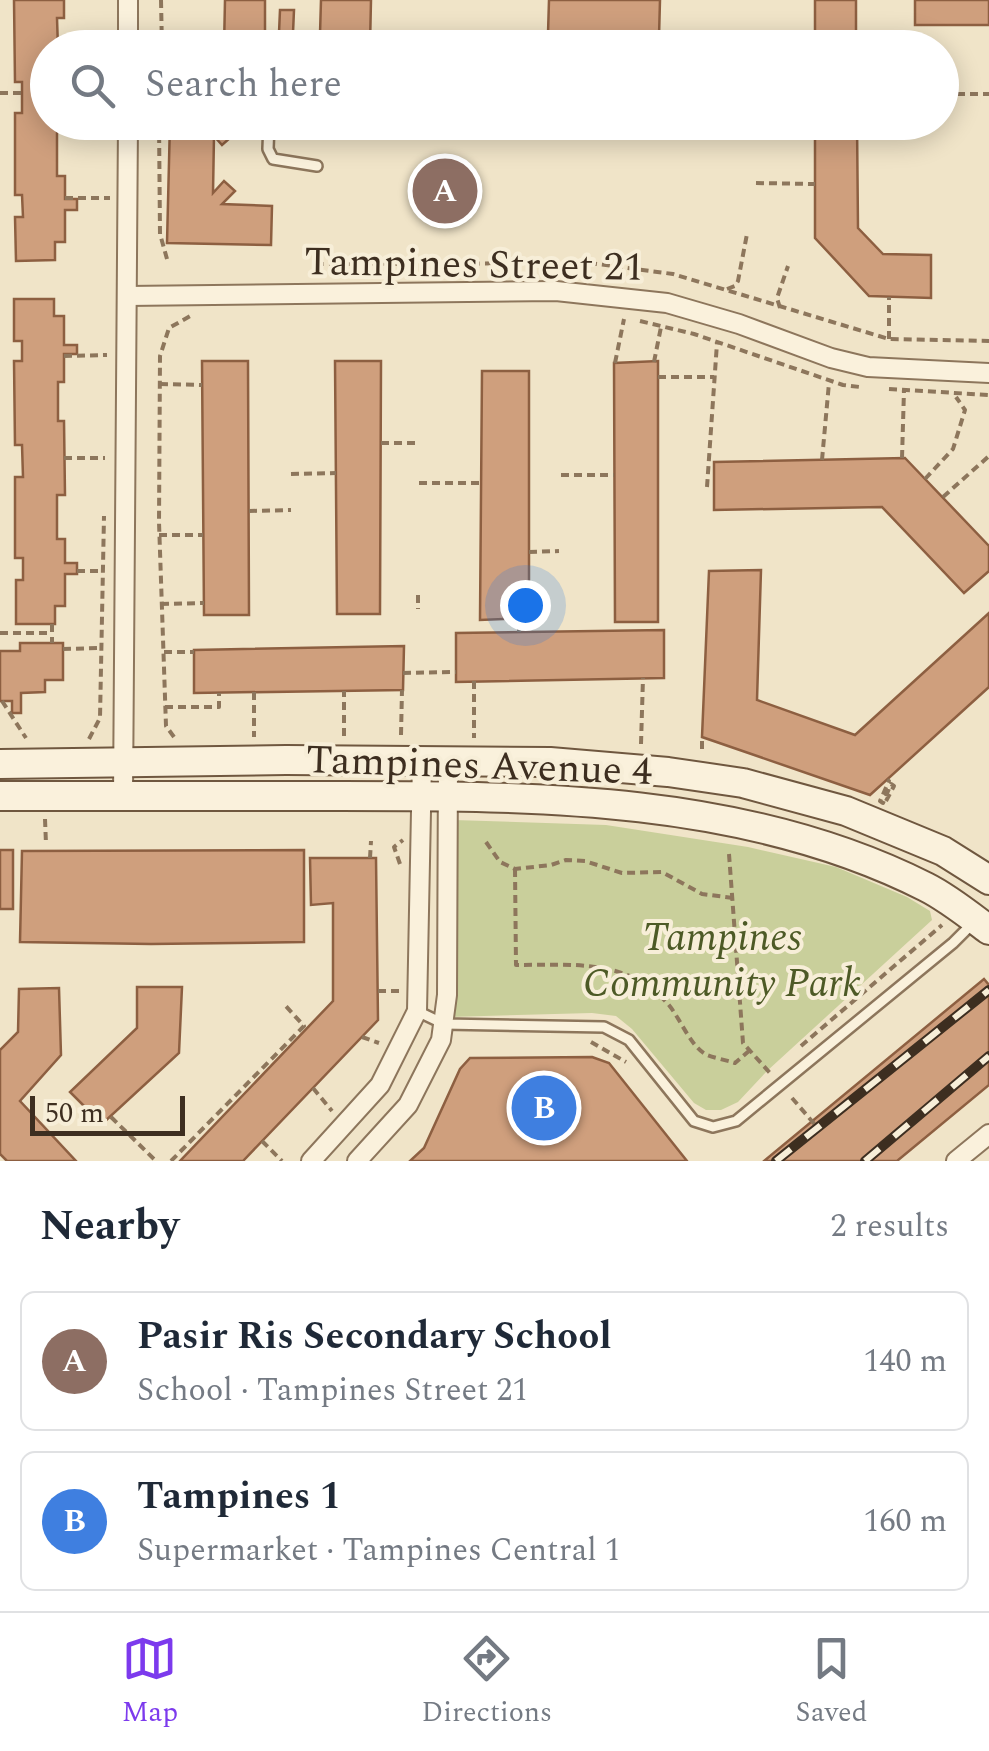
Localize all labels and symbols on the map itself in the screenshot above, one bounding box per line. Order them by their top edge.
pin: A [412,154,478,228]
street label: Tampines Street 21 [304,232,644,299]
your location [500,580,551,631]
street label: Tampines Avenue 4 [305,730,653,803]
park label: Tampines Community Park [583,908,861,1015]
pin: B [512,1070,576,1146]
scale bar [30,1091,185,1136]

